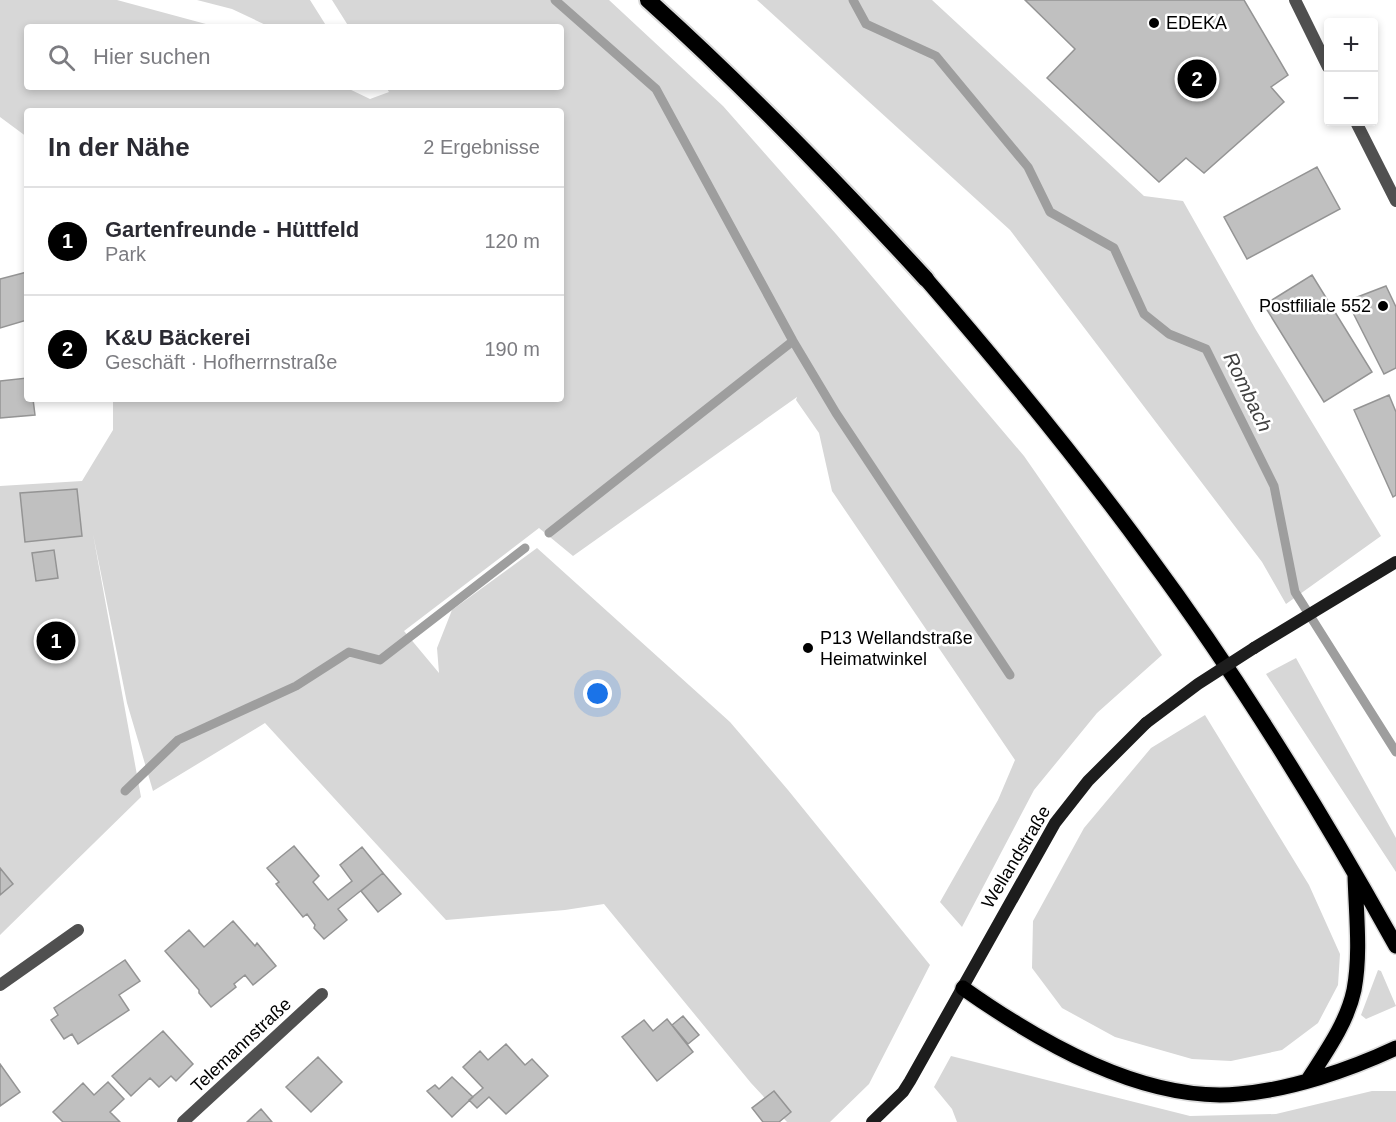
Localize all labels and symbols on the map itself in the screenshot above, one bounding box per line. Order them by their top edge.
place label: EDEKA [1166,13,1227,33]
marker: EDEKA [1147,16,1161,30]
pin: 2 [1178,56,1216,101]
place label: Postfiliale 552 [1259,296,1371,316]
marker: Postfiliale 552 [1376,299,1390,313]
water label: Rombach [1219,349,1277,435]
pin: 1 [36,618,76,664]
place label: P13 Wellandstraße Heimatwinkel [820,628,973,669]
marker: P13 Wellandstraße Heimatwinkel [801,641,815,655]
your location [583,679,612,708]
street label: Wellandstraße [978,802,1054,912]
street label: Telemannstraße [187,994,295,1096]

